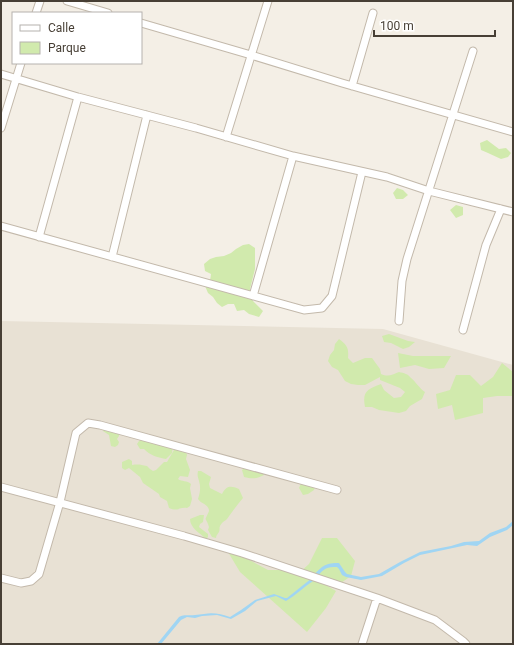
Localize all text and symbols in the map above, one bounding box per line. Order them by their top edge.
legend [12,12,142,64]
scale bar [374,12,495,38]
text: 100 m [380,19,414,33]
text: Calle [48,21,75,35]
text: Parque [48,41,86,55]

